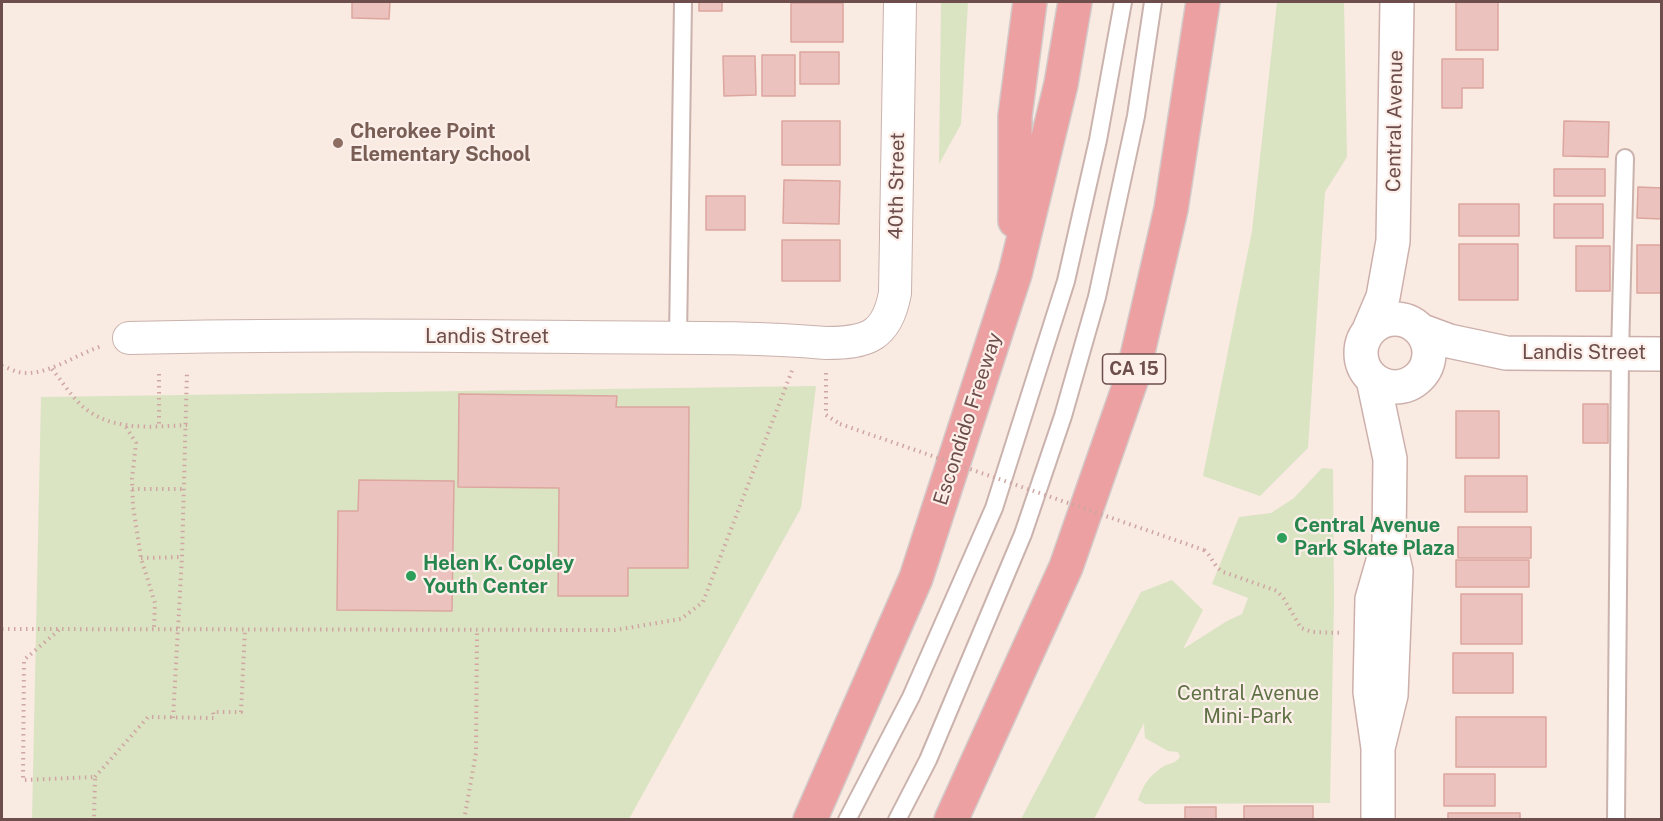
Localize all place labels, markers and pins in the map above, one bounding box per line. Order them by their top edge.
place label: Cherokee Point Elementary School [350,120,531,167]
marker: Cherokee Point Elementary School [331,136,345,150]
place label: Central Avenue Park Skate Plaza [1294,514,1455,561]
marker: Central Avenue Park Skate Plaza [1275,531,1289,545]
place label: Helen K. Copley Youth Center [423,552,574,599]
marker: Helen K. Copley Youth Center [404,569,418,583]

